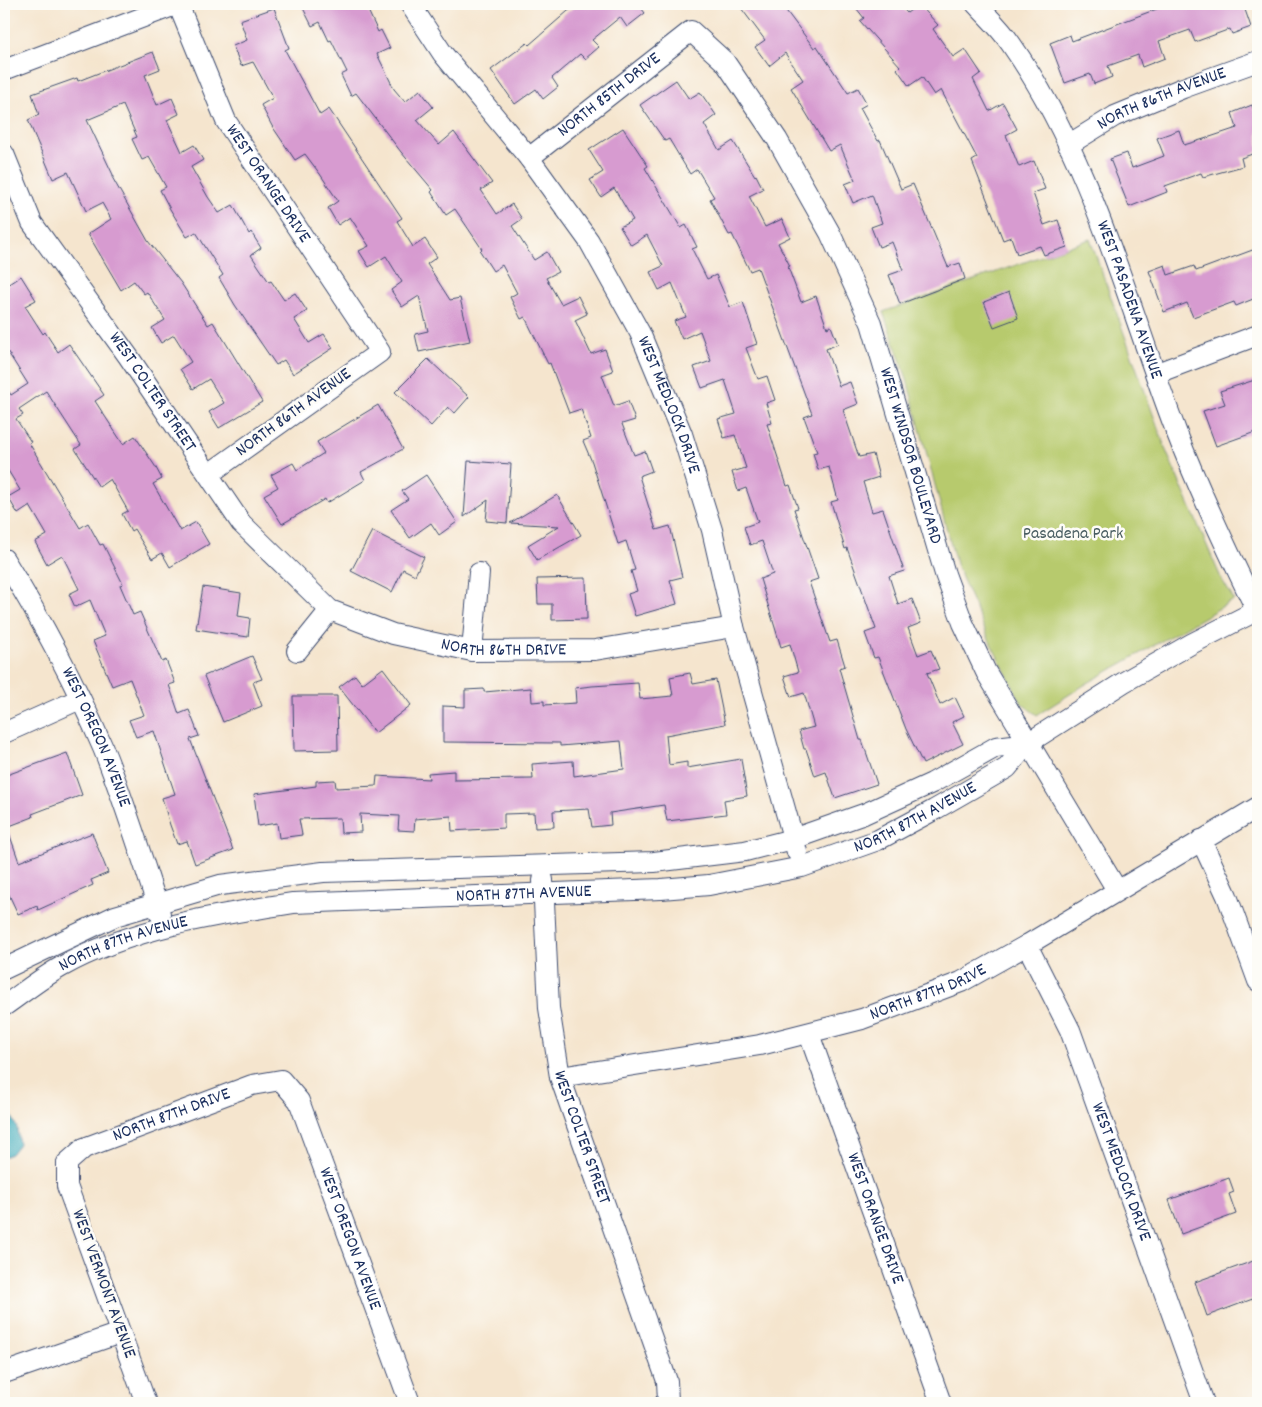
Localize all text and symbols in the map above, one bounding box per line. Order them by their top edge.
street label: NORTH 85TH DRIVE [552,47,666,144]
street label: NORTH 86TH AVENUE [1092,61,1230,137]
street label: WEST ORANGE DRIVE [219,120,316,248]
street label: WEST PASADENA AVENUE [1089,217,1169,383]
street label: WEST COLTER STREET [102,327,202,457]
street label: WEST MEDLOCK DRIVE [630,333,706,477]
street label: NORTH 86TH AVENUE [231,362,357,464]
street label: WEST WINDSOR BOULEVARD [872,365,948,547]
park label: Pasadena Park [1023,522,1123,547]
street label: NORTH 86TH DRIVE [438,632,566,664]
street label: WEST OREGON AVENUE [55,663,137,811]
street label: NORTH 87TH AVENUE [850,776,981,860]
street label: NORTH 87TH AVENUE [455,879,592,909]
street label: NORTH 87TH AVENUE [54,909,190,978]
street label: NORTH 87TH DRIVE [866,958,991,1027]
street label: WEST COLTER STREET [547,1069,616,1208]
street label: NORTH 87TH DRIVE [109,1082,234,1149]
street label: WEST MEDLOCK DRIVE [1085,1099,1157,1245]
street label: WEST ORANGE DRIVE [840,1150,910,1288]
street label: WEST OREGON AVENUE [312,1164,387,1314]
street label: WEST VERMONT AVENUE [64,1206,142,1362]

